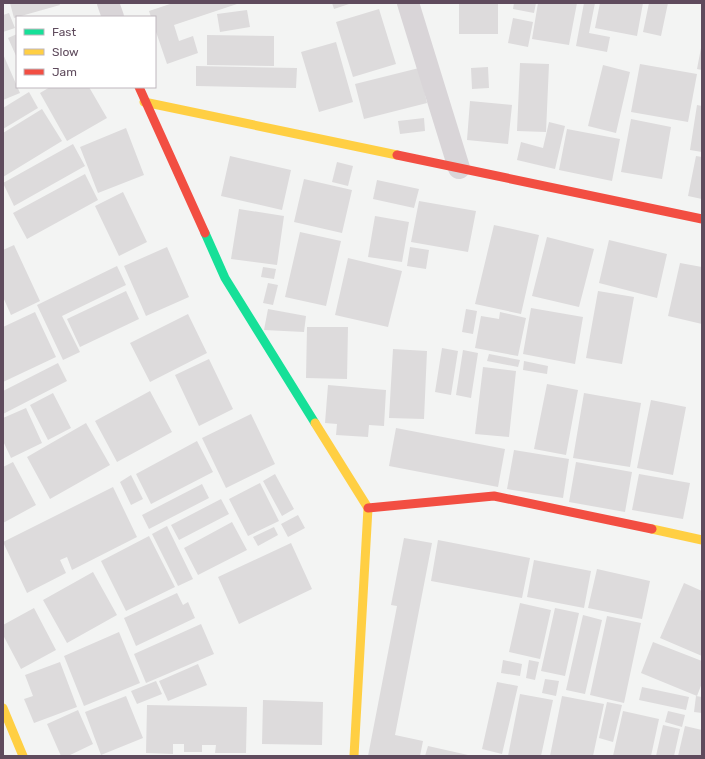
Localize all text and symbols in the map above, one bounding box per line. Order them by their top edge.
legend [16,16,156,88]
text: Fast [52,25,76,39]
text: Slow [52,45,79,59]
text: Jam [52,65,77,79]

